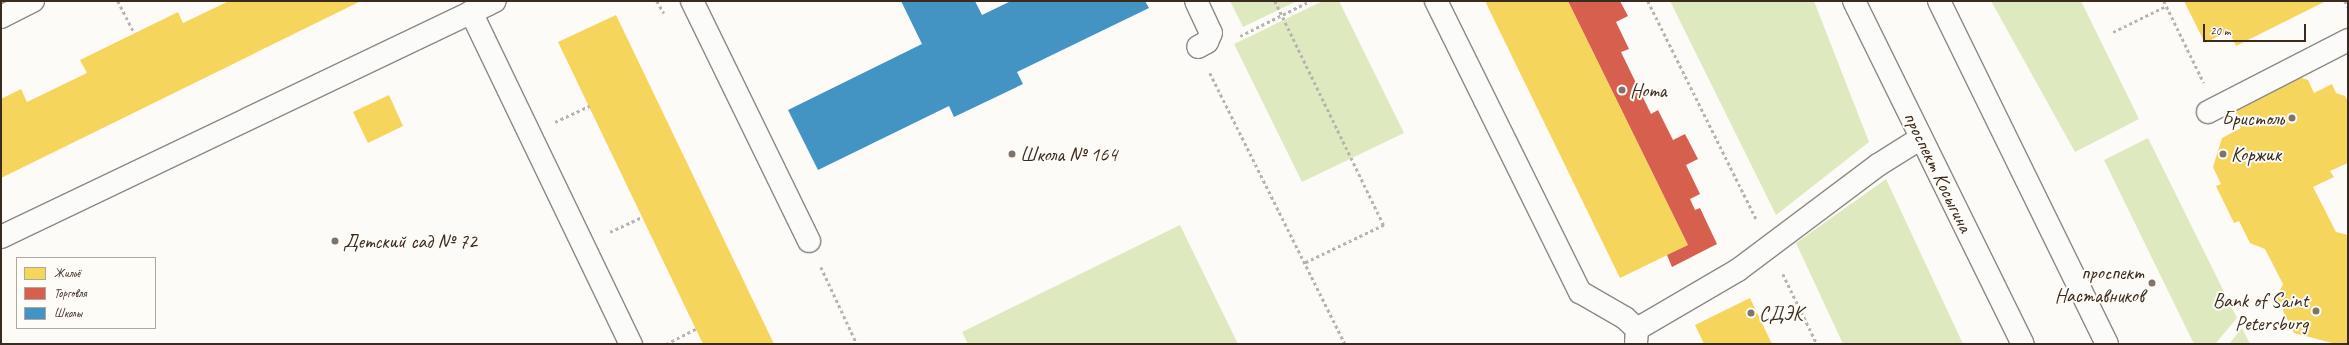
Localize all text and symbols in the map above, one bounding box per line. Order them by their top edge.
scale bar [2205,16,2308,42]
text: 20 m [2210,23,2230,39]
place label: Нота [1630,78,1667,102]
marker: Нота [1617,85,1627,95]
place label: Бристоль [2222,106,2284,130]
street label: проспект Косыгина [1899,108,1977,236]
marker: Бристоль [2287,113,2297,123]
place label: Школа № 164 [1020,142,1117,166]
place label: Коржик [2231,142,2281,166]
marker: Школа № 164 [1007,149,1017,159]
marker: Коржик [2218,149,2228,159]
place label: Детский сад № 72 [343,229,477,253]
marker: Детский сад № 72 [330,236,340,246]
legend [16,257,156,329]
place label: проспект Наставников [2055,260,2144,307]
text: Жильё [54,265,80,281]
marker: проспект Наставников [2147,278,2157,288]
text: Торговля [54,285,87,301]
place label: Bank of Saint Petersburg [2212,288,2308,335]
place label: СДЭК [1759,301,1803,325]
text: Школы [54,305,82,321]
marker: Bank of Saint Petersburg [2311,306,2321,316]
marker: СДЭК [1746,308,1756,318]

